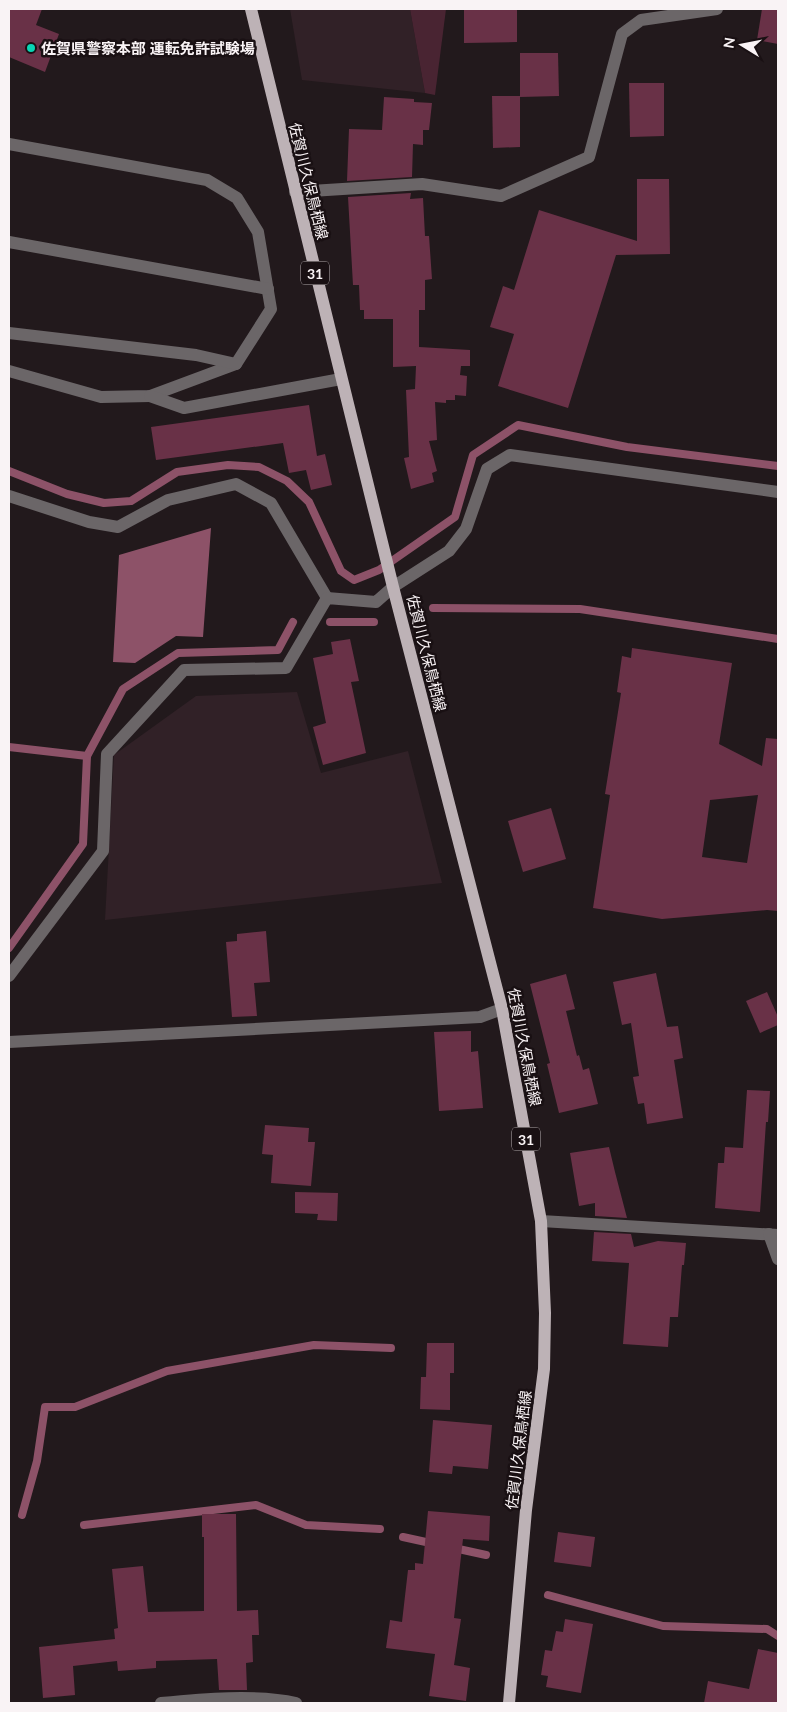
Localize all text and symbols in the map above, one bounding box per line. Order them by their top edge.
north arrow [717,20,767,70]
text: N [719,36,738,49]
place label: 佐賀県警察本部 運転免許試験場 [41,39,255,57]
marker: 佐賀県警察本部 運転免許試験場 [25,42,37,54]
street label: 佐賀川久保鳥栖線 [286,121,332,241]
road number: 31 [301,262,329,284]
street label: 佐賀川久保鳥栖線 [404,593,450,713]
street label: 佐賀川久保鳥栖線 [505,986,545,1108]
road number: 31 [512,1128,540,1150]
street label: 佐賀川久保鳥栖線 [502,1389,534,1511]

